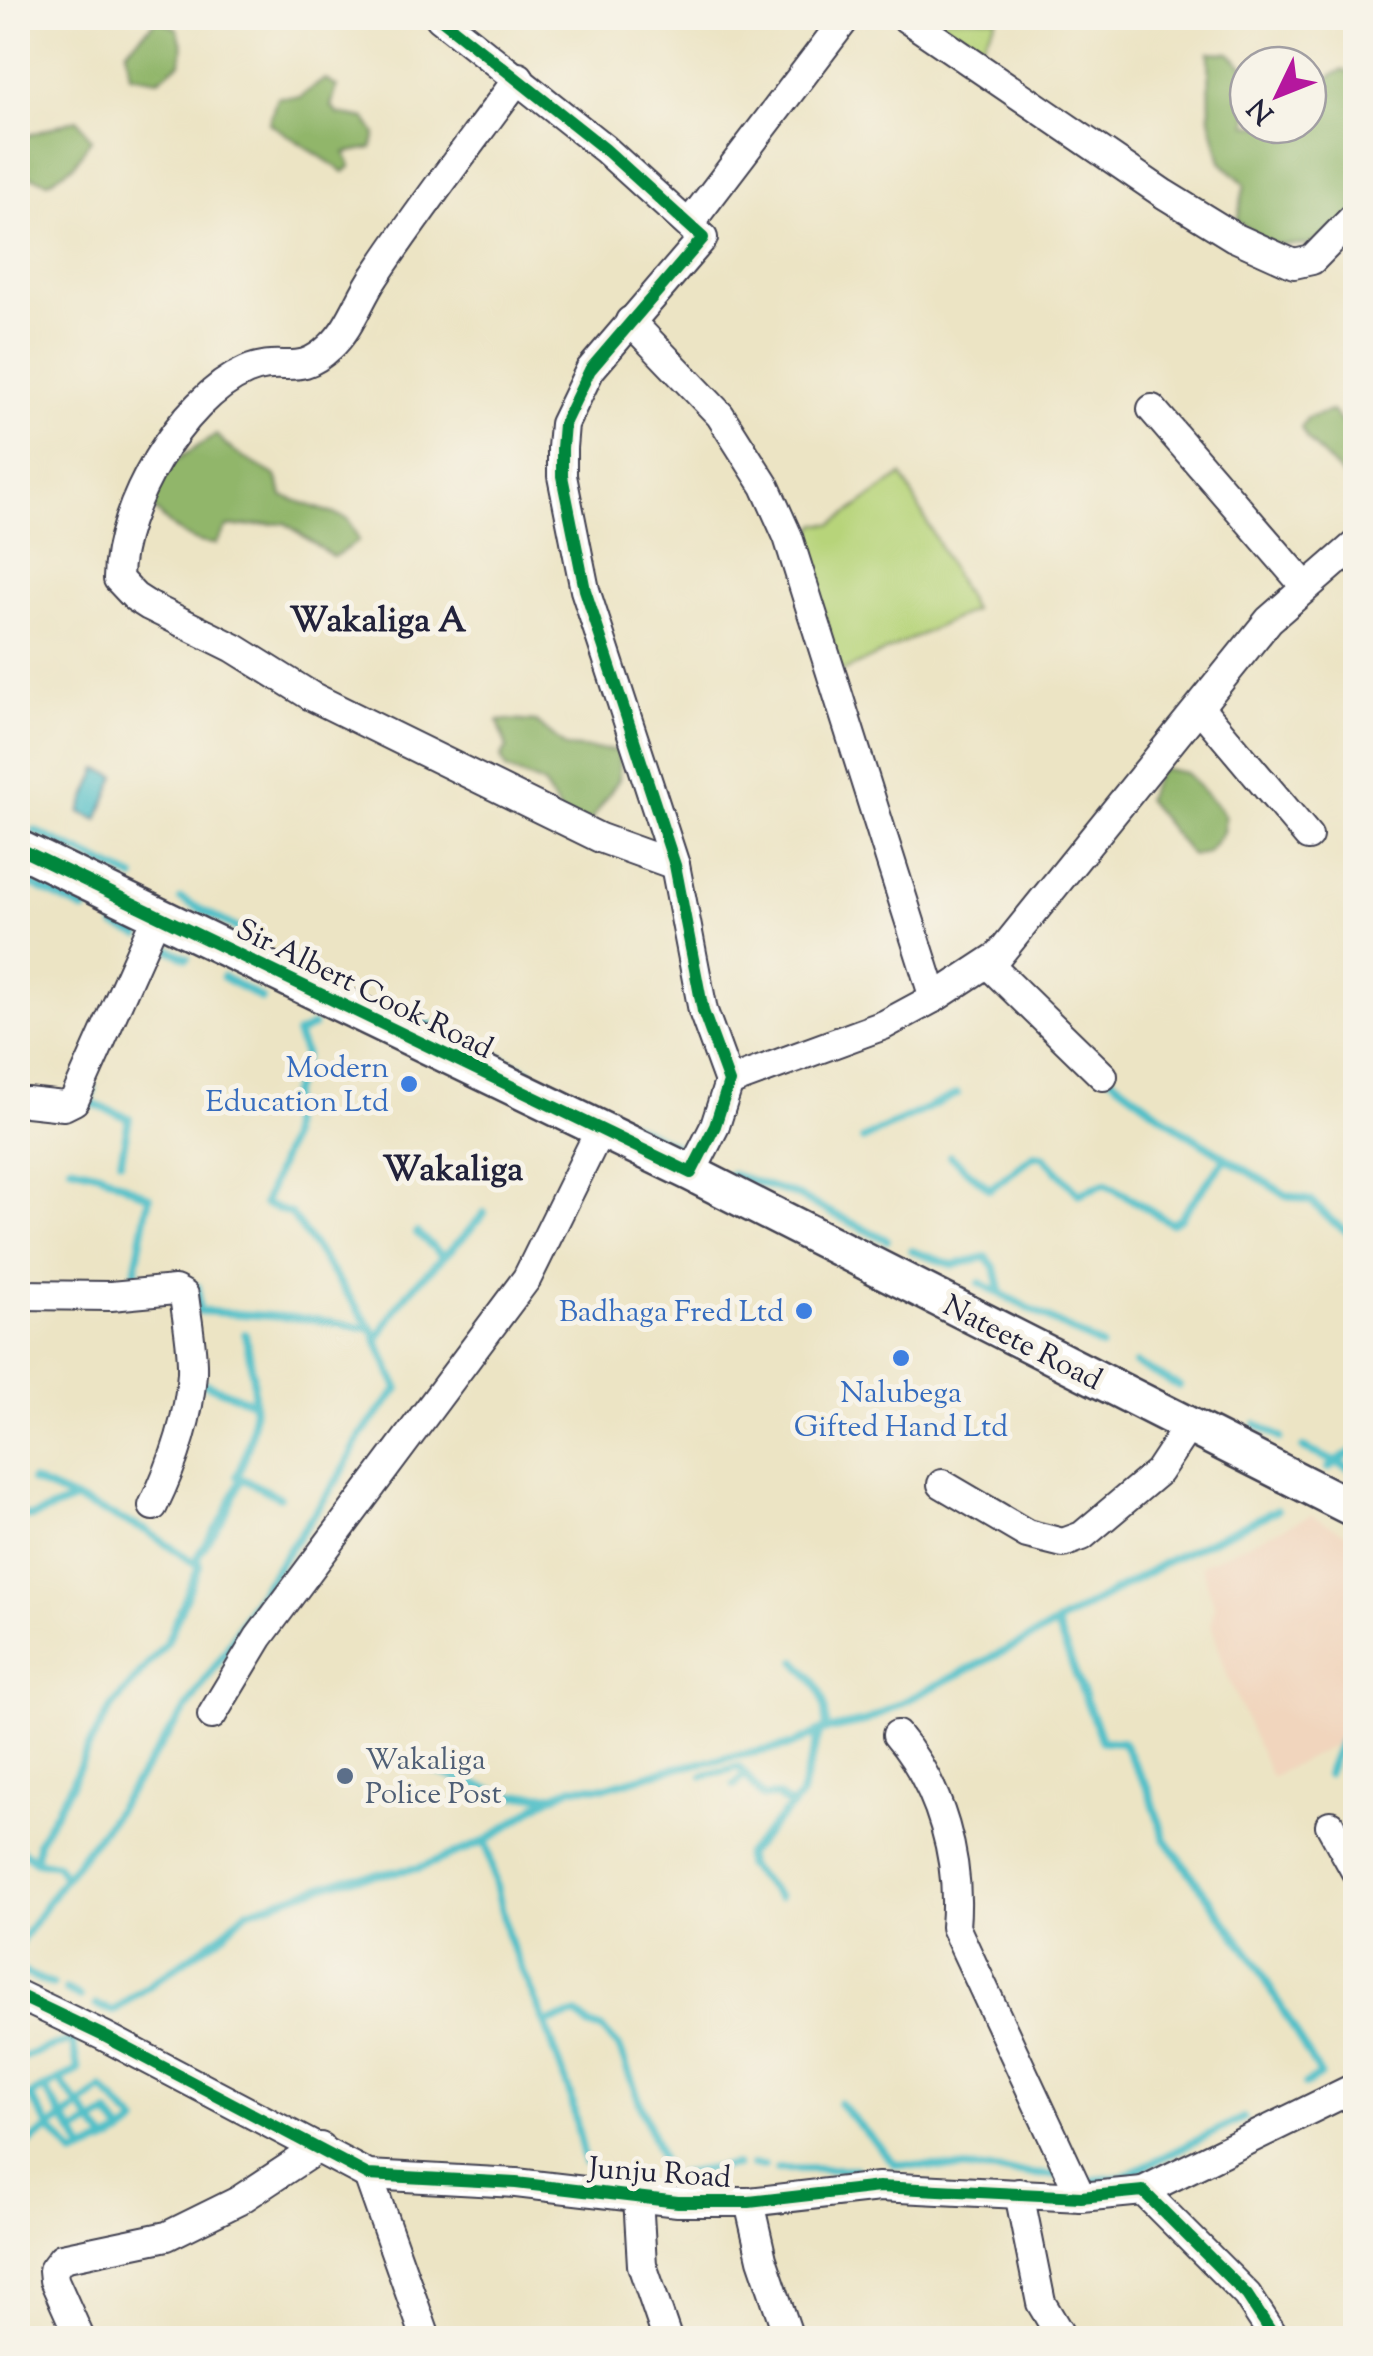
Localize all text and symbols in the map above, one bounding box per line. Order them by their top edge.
north arrow [1228,45,1328,145]
text: N [1240,88,1284,132]
district label: Wakaliga A [290,597,467,648]
street label: Sir Albert Cook Road [228,909,500,1071]
place label: Modern Education Ltd [206,1048,389,1125]
marker: Modern Education Ltd [398,1073,420,1095]
district label: Wakaliga [383,1146,523,1197]
street label: Nateete Road [935,1286,1109,1403]
place label: Badhaga Fred Ltd [559,1292,784,1335]
marker: Badhaga Fred Ltd [793,1300,815,1322]
marker: Nalubega Gifted Hand Ltd [890,1347,912,1369]
place label: Nalubega Gifted Hand Ltd [794,1373,1008,1450]
place label: Wakaliga Police Post [365,1740,502,1817]
marker: Wakaliga Police Post [334,1765,356,1787]
street label: Junju Road [585,2148,733,2201]

